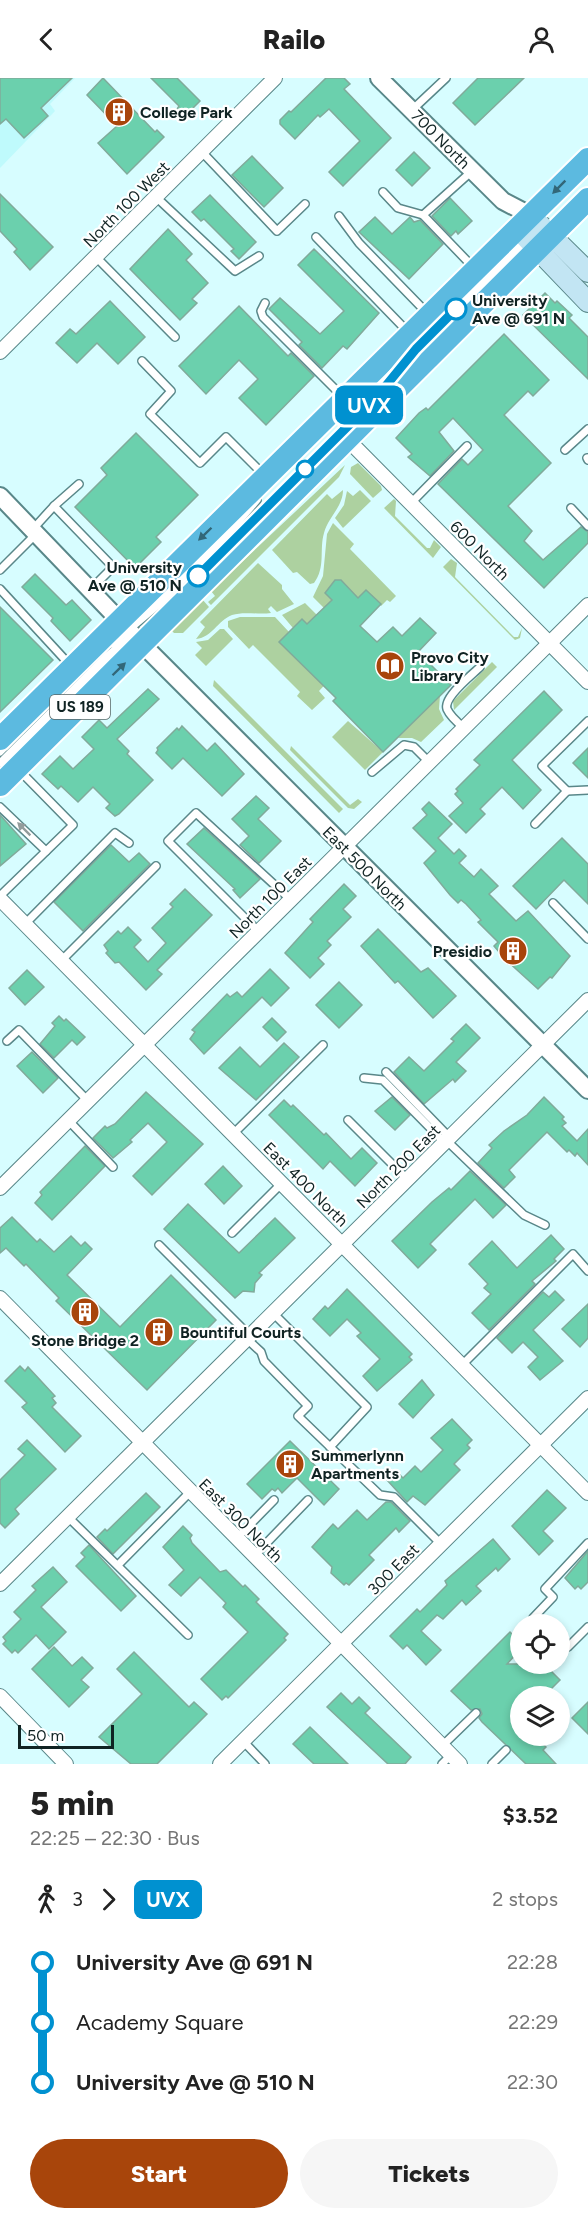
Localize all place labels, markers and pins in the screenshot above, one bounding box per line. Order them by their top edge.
building icon: College Park [103,96,135,128]
place label: College Park [140,103,233,122]
place label: University Ave @ 691 N [472,291,565,328]
marker: University Ave @ 691 N [445,298,467,320]
unlabelled marker [296,460,314,478]
place label: University Ave @ 510 N [88,558,183,595]
marker: University Ave @ 510 N [187,565,209,587]
place label: Provo City Library [411,648,490,685]
library icon: Provo City Library [374,650,406,682]
building icon: Presidio [497,935,529,967]
place label: Presidio [433,942,492,961]
building icon: Stone Bridge 2 [69,1296,101,1328]
building icon: Bountiful Courts [143,1316,175,1348]
place label: Bountiful Courts [180,1323,301,1342]
place label: Stone Bridge 2 [31,1331,139,1350]
place label: Summerlynn Apartments [311,1446,404,1483]
building icon: Summerlynn Apartments [274,1448,306,1480]

